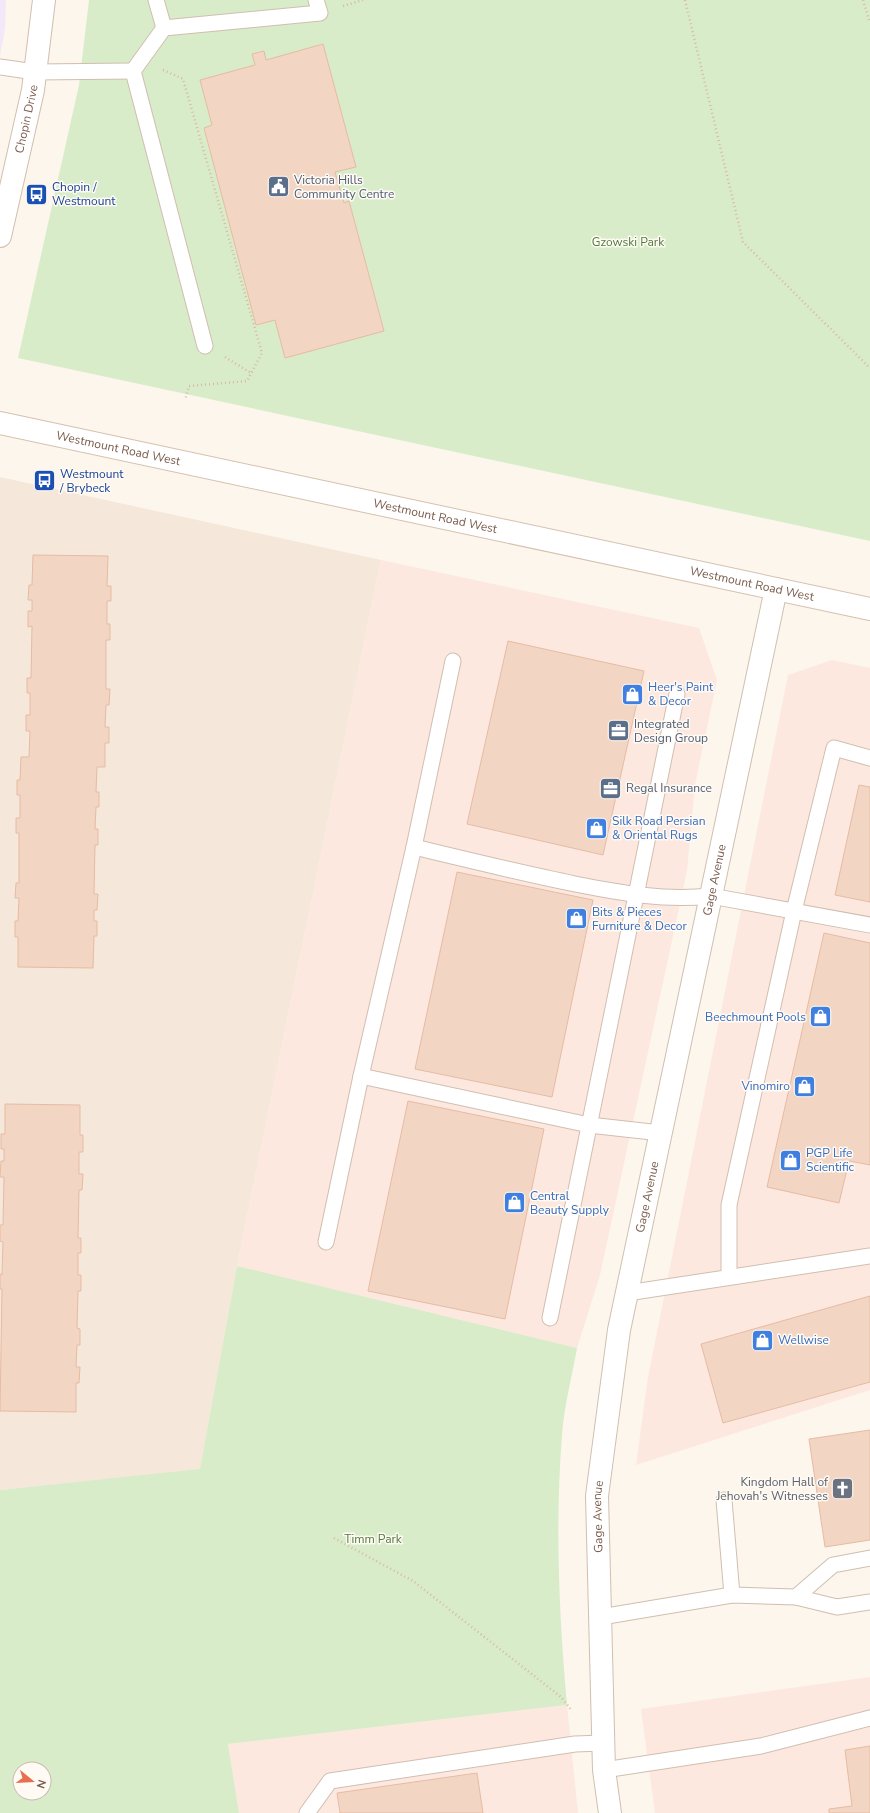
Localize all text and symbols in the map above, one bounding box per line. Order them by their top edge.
street label: Chopin Drive [11,84,42,155]
place label: Victoria Hills Community Centre [293,172,394,202]
public building icon: Victoria Hills Community Centre [266,174,292,200]
place label: Chopin / Westmount [52,179,116,209]
bus stop icon: Chopin / Westmount [23,181,49,207]
park label: Gzowski Park [592,234,665,250]
street label: Westmount Road West [55,427,183,470]
place label: Westmount / Brybeck [59,466,124,496]
bus stop icon: Westmount / Brybeck [31,468,57,494]
street label: Westmount Road West [372,495,499,537]
street label: Westmount Road West [688,563,816,605]
place label: Heer's Paint & Decor [648,679,714,709]
shop icon: Heer's Paint & Decor [619,681,645,707]
place label: Integrated Design Group [634,716,708,746]
office icon: Integrated Design Group [606,718,632,744]
office icon: Regal Insurance [597,775,623,801]
place label: Regal Insurance [626,780,712,796]
place label: Silk Road Persian & Oriental Rugs [612,813,705,843]
shop icon: Silk Road Persian & Oriental Rugs [584,815,610,841]
street label: Gage Avenue [699,843,730,917]
place label: Bits & Pieces Furniture & Decor [592,904,687,934]
shop icon: Bits & Pieces Furniture & Decor [564,906,590,932]
shop icon: Beechmount Pools [808,1004,834,1030]
place label: Beechmount Pools [705,1009,806,1025]
shop icon: Vinomiro [792,1073,818,1099]
place label: Vinomiro [741,1078,790,1094]
place label: PGP Life Scientific [806,1145,855,1175]
shop icon: PGP Life Scientific [777,1147,803,1173]
street label: Gage Avenue [632,1160,663,1234]
place label: Central Beauty Supply [530,1188,610,1218]
shop icon: Central Beauty Supply [502,1190,528,1216]
shop icon: Wellwise [750,1327,776,1353]
place label: Wellwise [778,1332,829,1348]
place label: Kingdom Hall of Jehovah's Witnesses [715,1474,829,1504]
church icon: Kingdom Hall of Jehovah's Witnesses [830,1476,856,1502]
street label: Gage Avenue [589,1479,607,1553]
park label: Timm Park [344,1531,403,1547]
north arrow [12,1761,52,1801]
text: N [33,1778,49,1790]

